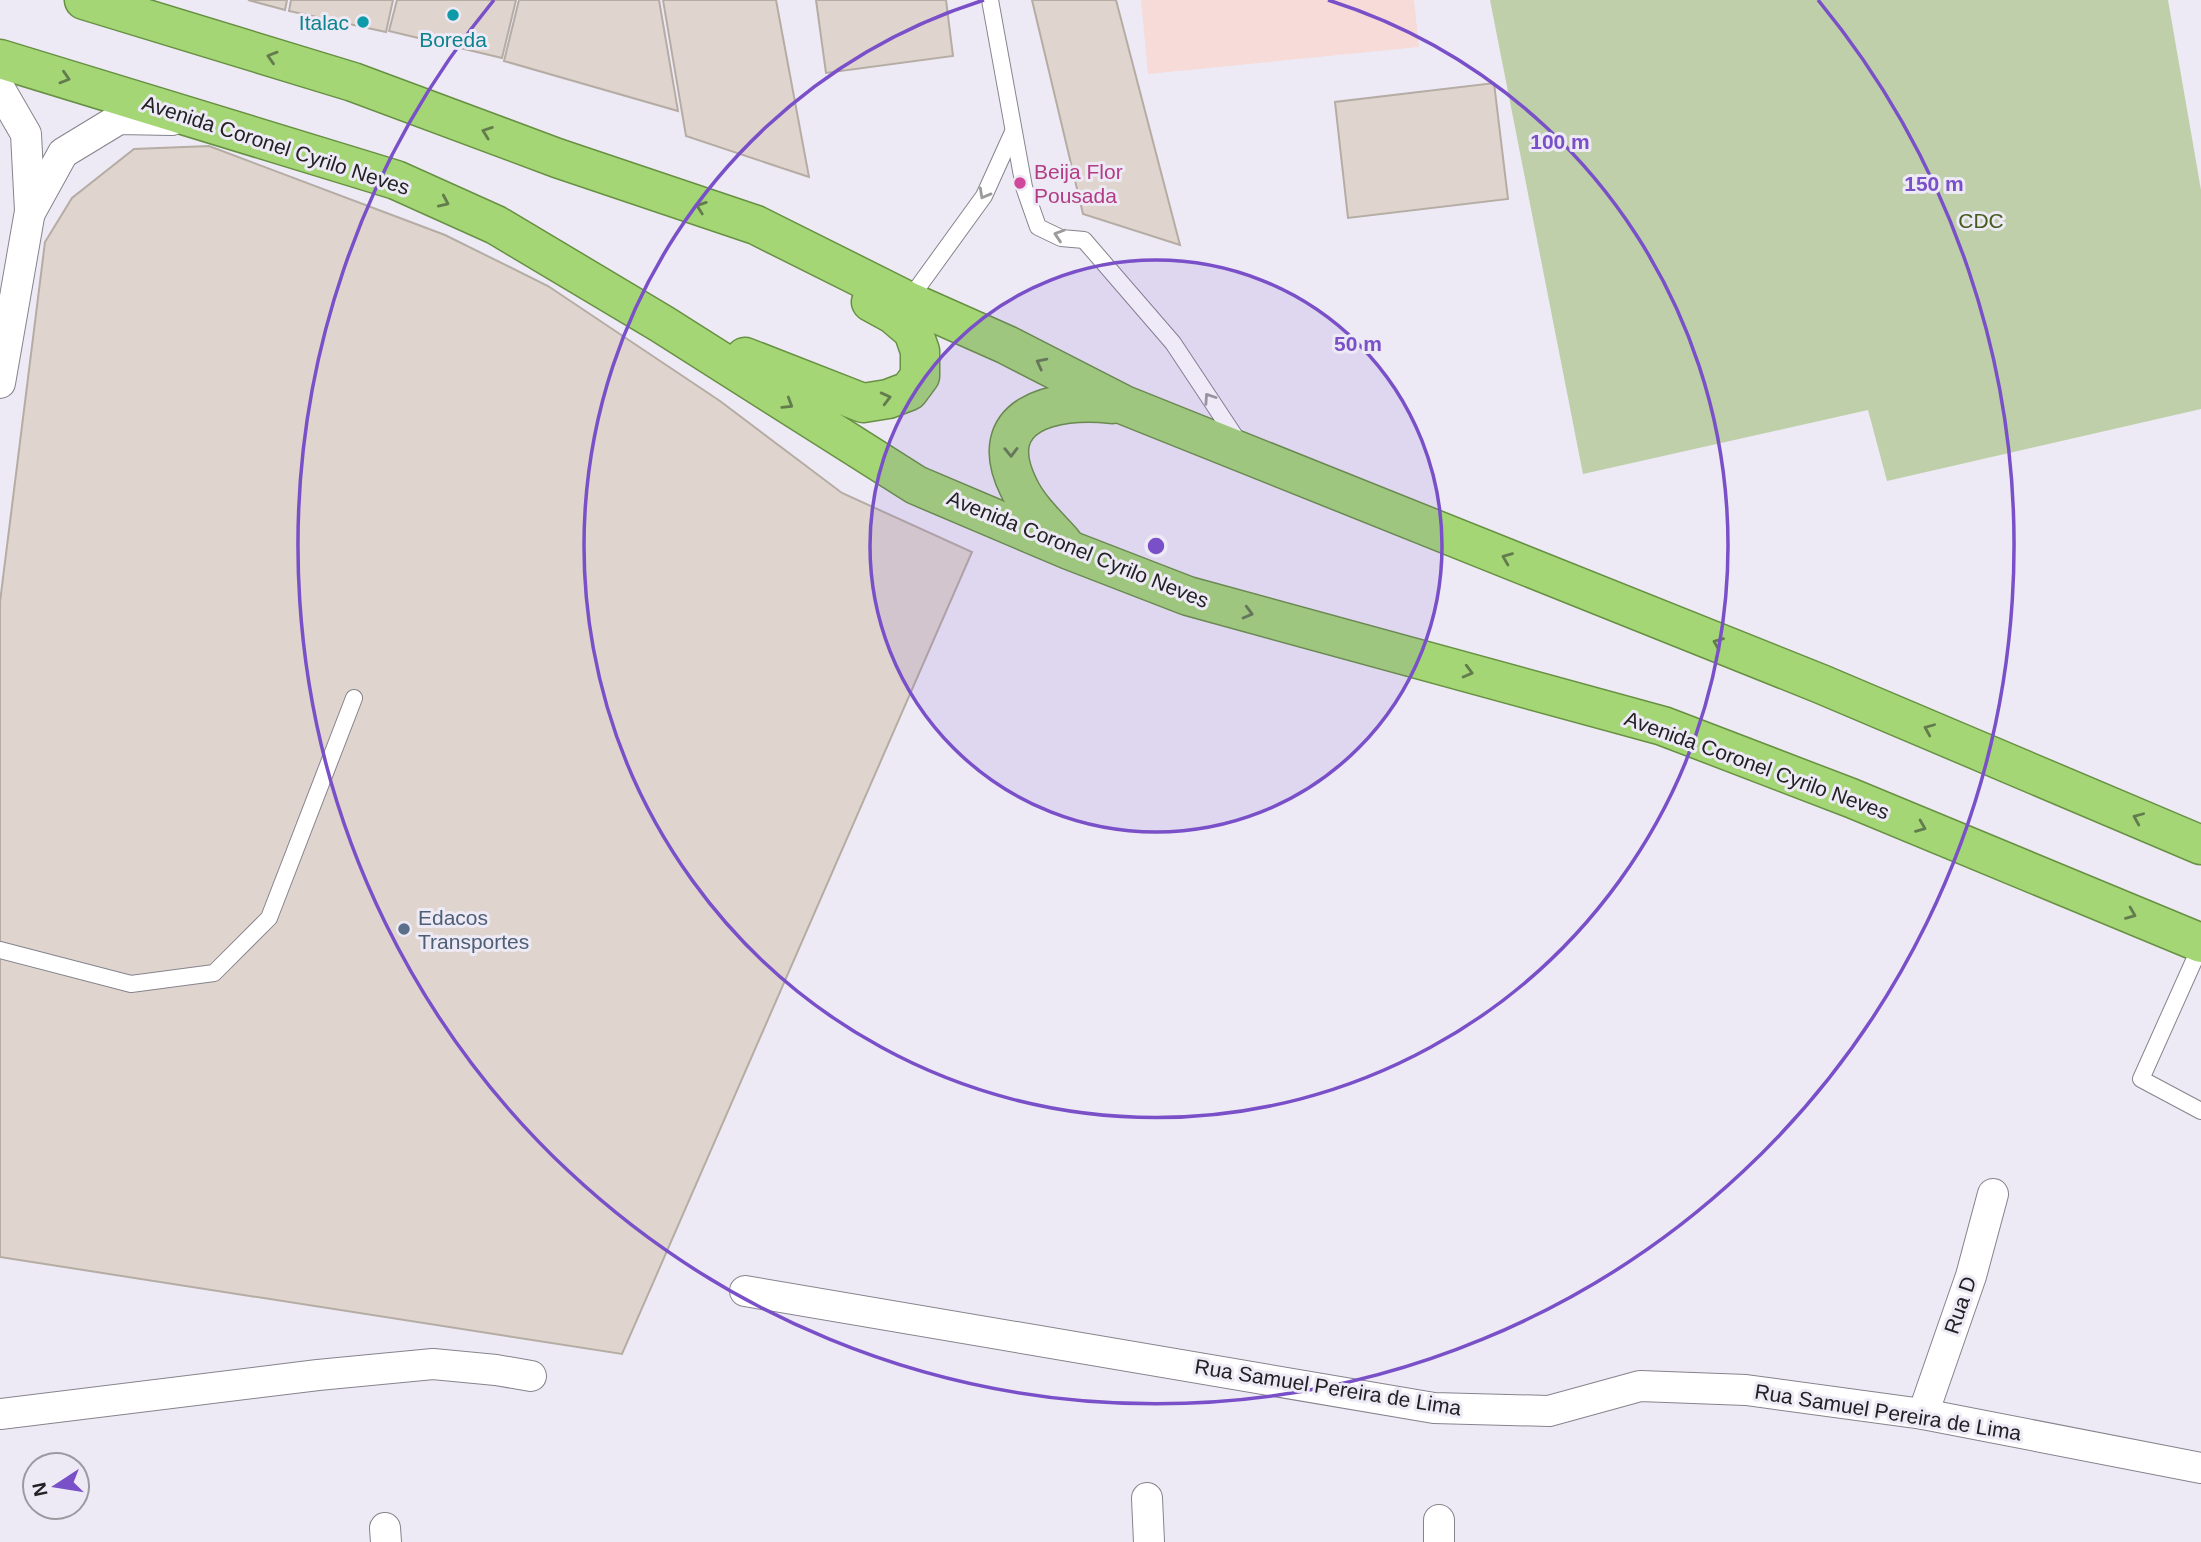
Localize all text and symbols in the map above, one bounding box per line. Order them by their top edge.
marker: Boreda [445,7,461,23]
place label: Italac [299,11,349,34]
marker: Italac [355,14,371,30]
place label: Boreda [419,28,487,51]
one-way arrow [266,51,278,66]
one-way arrow [59,70,71,85]
street label: Avenida Coronel Cyrilo Neves [139,91,413,199]
one-way arrow [481,126,493,140]
text: 100 m [1530,130,1590,153]
place label: Beija Flor Pousada [1034,160,1123,207]
text: 150 m [1904,172,1964,195]
marker: Beija Flor Pousada [1012,175,1028,191]
one-way arrow [979,186,992,199]
one-way arrow [437,194,450,208]
one-way arrow [696,201,708,215]
park label: CDC [1958,209,2004,232]
one-way arrow [1053,229,1065,244]
text: 50 m [1334,332,1382,355]
one-way arrow [1036,357,1049,371]
one-way arrow [880,392,892,406]
one-way arrow [1204,392,1217,405]
one-way arrow [780,395,793,408]
one-way arrow [1003,447,1018,458]
street label: Avenida Coronel Cyrilo Neves [944,486,1212,612]
centre of rings [1144,534,1168,558]
one-way arrow [1502,553,1514,567]
one-way arrow [1242,605,1254,619]
one-way arrow [1713,637,1725,651]
one-way arrow [1462,664,1474,678]
street label: Avenida Coronel Cyrilo Neves [1622,706,1892,824]
one-way arrow [1923,724,1935,738]
one-way arrow [2133,812,2145,826]
one-way arrow [1914,819,1926,833]
place label: Edacos Transportes [418,906,529,953]
one-way arrow [2124,906,2137,920]
marker: Edacos Transportes [396,921,412,937]
street label: Rua D [1939,1273,1981,1337]
street label: Rua Samuel Pereira de Lima [1193,1355,1463,1419]
street label: Rua Samuel Pereira de Lima [1753,1380,2023,1444]
north arrow [21,1451,91,1521]
text: N [28,1481,52,1498]

